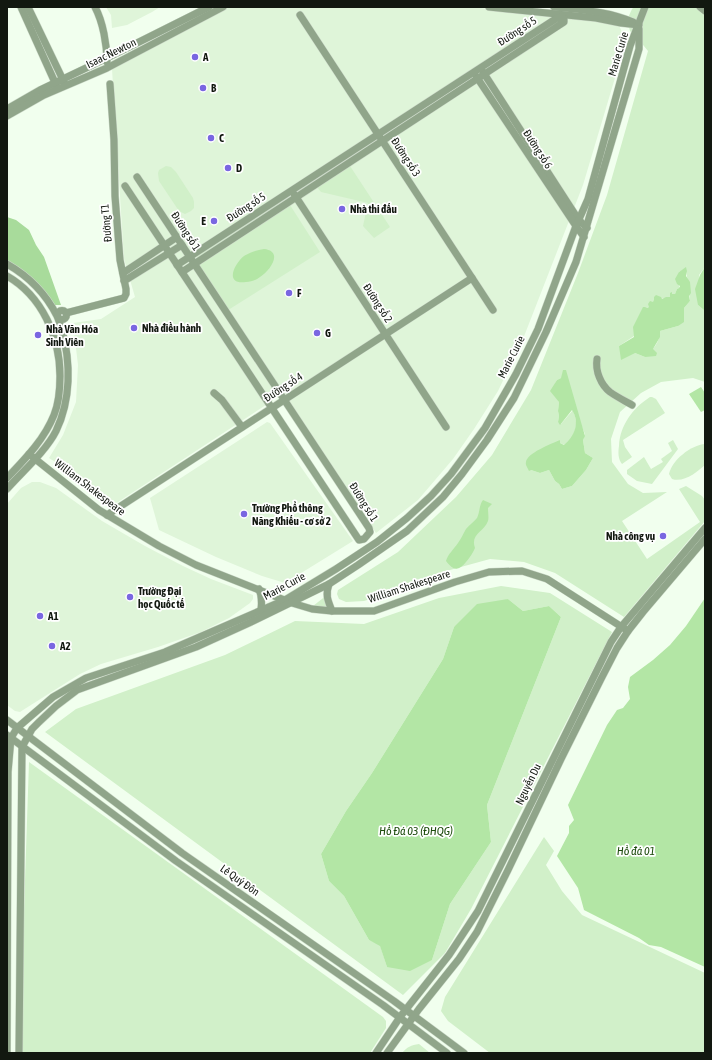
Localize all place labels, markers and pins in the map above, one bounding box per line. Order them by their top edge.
place label: A [202,51,209,63]
marker: A [190,52,200,62]
place label: B [211,82,217,94]
marker: B [198,83,208,93]
place label: C [219,132,224,144]
marker: C [206,133,216,143]
place label: D [236,162,242,174]
marker: D [223,163,233,173]
place label: Nhà thi đấu [350,203,397,215]
marker: Nhà thi đấu [337,204,347,214]
place label: E [201,215,206,227]
marker: E [209,216,219,226]
place label: F [297,287,302,299]
marker: F [284,288,294,298]
place label: Nhà điều hành [142,322,201,334]
place label: Nhà Văn Hóa Sinh Viên [46,323,98,348]
marker: Nhà điều hành [129,323,139,333]
place label: G [325,327,331,339]
marker: G [312,328,322,338]
marker: Nhà Văn Hóa Sinh Viên [33,330,43,340]
place label: Trường Phổ thông Năng Khiếu - cơ sở 2 [252,501,331,527]
marker: Trường Phổ thông Năng Khiếu - cơ sở 2 [239,509,249,519]
place label: Nhà công vụ [606,530,655,542]
marker: Nhà công vụ [658,531,668,541]
place label: Trường Đại học Quốc tế [138,585,185,610]
marker: Trường Đại học Quốc tế [125,592,135,602]
place label: A1 [47,610,59,622]
marker: A1 [35,611,45,621]
place label: A2 [59,640,71,652]
marker: A2 [47,641,57,651]

